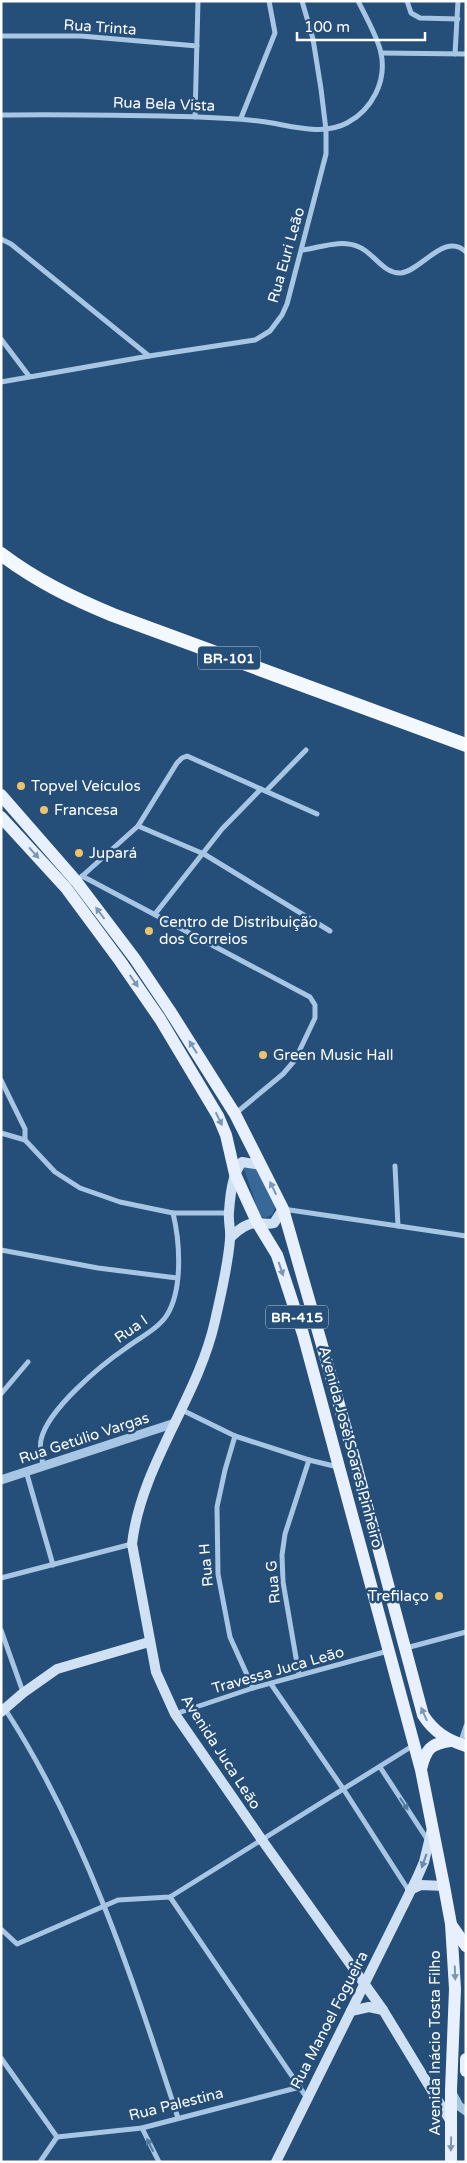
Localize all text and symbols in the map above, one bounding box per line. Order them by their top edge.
scale bar [297,10,424,42]
street label: Rua Trinta [63,15,137,39]
text: 100 m [304,18,350,36]
street label: Rua Bela Vista [113,93,215,115]
street label: Rua Euri Leão [264,205,308,305]
road number: BR-101 [198,646,260,670]
place label: Topvel Veículos [31,777,141,795]
marker: Topvel Veículos [15,780,27,792]
place label: Francesa [54,801,118,819]
marker: Francesa [38,804,50,816]
place label: Jupará [89,844,137,862]
one-way arrow [28,847,40,859]
marker: Jupará [73,847,85,859]
one-way arrow [95,907,106,920]
place label: Centro de Distribuição dos Correios [159,913,318,948]
marker: Centro de Distribuição dos Correios [143,925,155,937]
one-way arrow [129,974,139,988]
one-way arrow [188,1040,198,1053]
place label: Green Music Hall [273,1046,393,1064]
marker: Green Music Hall [257,1049,269,1061]
one-way arrow [215,1112,223,1127]
one-way arrow [269,1181,277,1195]
one-way arrow [278,1261,285,1276]
road number: BR-415 [266,1305,328,1328]
street label: Rua I [111,1311,151,1347]
street label: Avenida José Soares Pinheiro [315,1344,387,1550]
street label: Rua Getúlio Vargas [17,1408,151,1468]
street label: Rua H [195,1543,217,1587]
street label: Rua G [262,1560,284,1604]
place label: Trefilaço [368,1587,429,1605]
marker: Trefilaço [433,1590,445,1602]
street label: Travessa Juca Leão [210,1643,346,1697]
street label: Avenida Juca Leão [177,1691,265,1813]
one-way arrow [420,1707,428,1721]
one-way arrow [400,1798,409,1811]
one-way arrow [420,1854,428,1869]
street label: Rua Manoel Fogueira [286,1948,372,2092]
street label: Avenida Inácio Tosta Filho [426,1950,444,2136]
one-way arrow [451,1965,459,1981]
street label: Rua Palestina [127,2084,225,2124]
one-way arrow [447,2136,455,2152]
one-way arrow [146,2138,154,2152]

